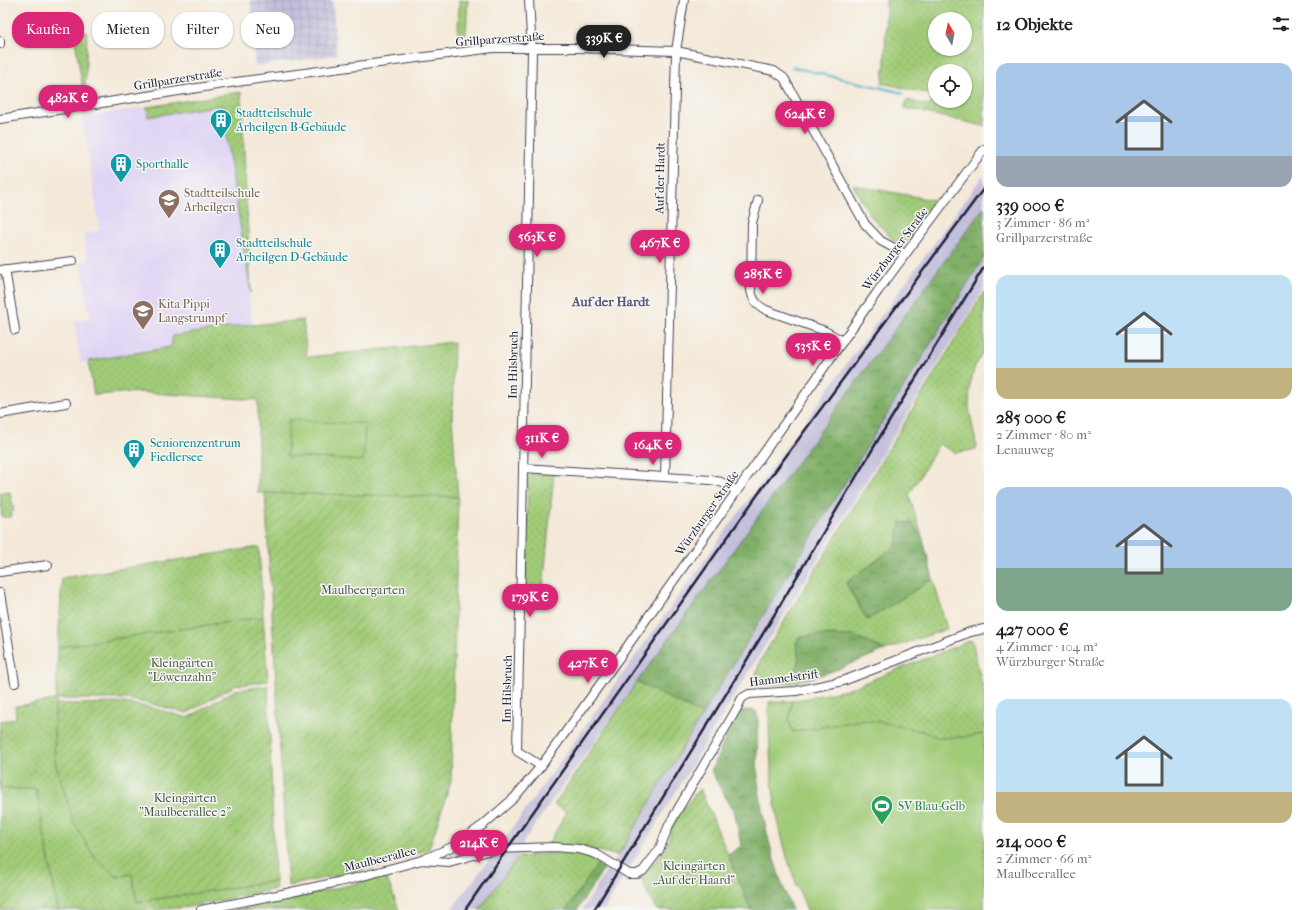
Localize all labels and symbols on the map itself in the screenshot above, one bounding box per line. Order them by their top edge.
north arrow [928,12,972,56]
pin: 339K € [571,25,637,59]
street label: Grillparzerstraße [455,29,545,49]
street label: Grillparzerstraße [133,65,223,93]
pin: 482K € [35,85,101,119]
pin: 624K € [772,101,838,135]
place label: Stadtteilschule Arheilgen B-Gebäude [235,106,347,134]
building icon: Stadtteilschule Arheilgen B-Gebäude [208,107,234,140]
street label: Auf der Hardt [652,141,668,215]
building icon: Sporthalle [108,151,134,184]
place label: Sporthalle [136,157,189,171]
place label: Stadtteilschule Arheilgen [183,186,260,214]
school or university icon: Stadtteilschule Arheilgen [156,187,182,220]
street label: Würzburger Straße [859,205,931,294]
pin: 563K € [504,224,570,258]
pin: 467K € [627,230,693,264]
place label: Stadtteilschule Arheilgen D-Gebäude [235,236,348,264]
building icon: Stadtteilschule Arheilgen D-Gebäude [207,237,233,270]
pin: 285K € [730,261,796,295]
district label: Auf der Hardt [571,294,650,309]
place label: Kita Pippi Langstrumpf [158,297,228,325]
school or university icon: Kita Pippi Langstrumpf [130,298,156,331]
street label: Im Hilsbruch [505,331,521,399]
pin: 535K € [780,333,846,367]
pin: 311K € [509,425,575,459]
pin: 164K € [620,432,686,466]
place label: Seniorenzentrum Fiedlersee [150,436,241,464]
building icon: Seniorenzentrum Fiedlersee [121,437,147,470]
street label: Würzburger Straße [672,468,742,559]
park label: Maulbeergarten [321,583,405,597]
pin: 179K € [497,584,563,618]
pin: 427K € [555,650,621,684]
street label: Im Hilsbruch [499,655,515,723]
park label: Kleingärten "Löwenzahn" [148,656,217,684]
street label: Hammelstrift [749,667,820,689]
park label: Kleingärten "Maulbeerallee 2" [139,791,231,819]
sports icon: SV Blau-Gelb [869,793,895,826]
place label: SV Blau-Gelb [898,799,965,813]
pin: 214K € [446,830,512,864]
street label: Maulbeerallee [343,843,418,875]
park label: Kleingärten „Auf der Haard“ [653,859,736,887]

